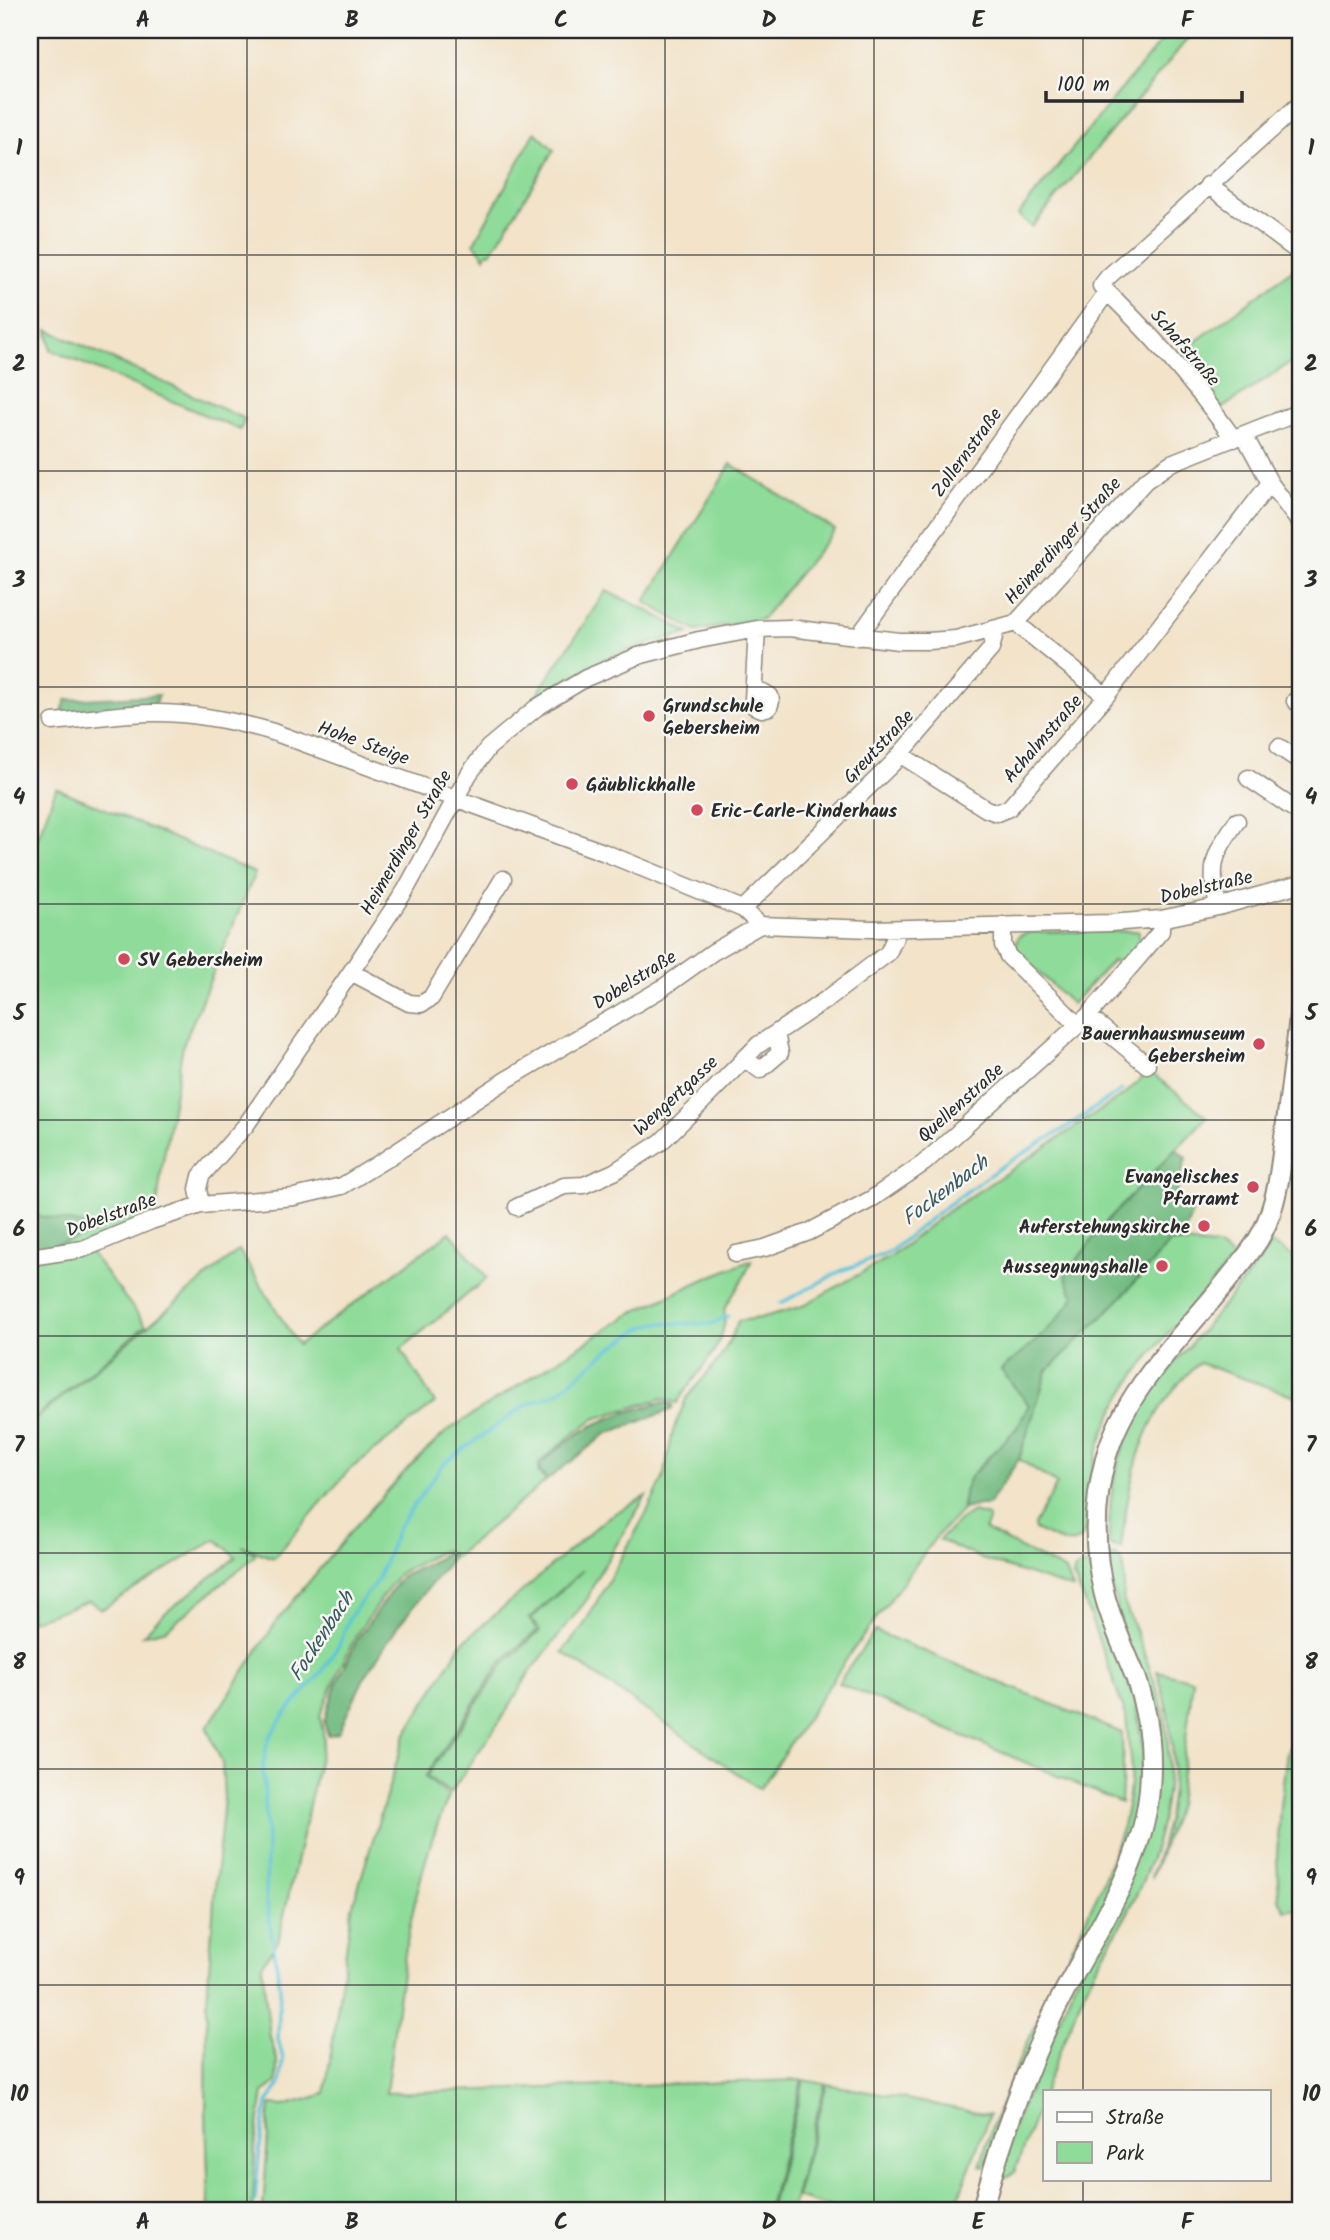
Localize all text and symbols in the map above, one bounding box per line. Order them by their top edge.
text: A [136,3,150,39]
text: B [345,3,359,39]
text: C [554,3,568,39]
text: D [761,3,777,39]
text: E [972,3,986,39]
text: F [1181,3,1195,39]
scale bar [1046,60,1242,104]
text: 100 m [1057,69,1110,102]
text: 1 [16,131,23,167]
text: 1 [1308,131,1315,167]
street label: Schafstraße [1142,303,1227,394]
text: 2 [12,347,26,383]
text: 2 [1304,347,1318,383]
street label: Zollernstraße [925,402,1011,504]
street label: Heimerdinger Straße [998,470,1130,612]
text: 3 [12,563,26,599]
text: 3 [1304,563,1318,599]
street label: Achalmstraße [996,688,1091,790]
place label: Grundschule Gebersheim [663,692,764,744]
street label: Greutstraße [837,703,923,792]
marker: Grundschule Gebersheim [641,708,657,724]
street label: Hohe Steige [313,713,414,775]
street label: Heimerdinger Straße [353,764,461,921]
place label: Gäublickhalle [586,771,696,801]
marker: Gäublickhalle [564,776,580,792]
text: 4 [13,780,26,816]
text: 4 [1305,780,1318,816]
place label: Eric-Carle-Kinderhaus [711,797,897,827]
marker: Eric-Carle-Kinderhaus [689,802,705,818]
street label: Dobelstraße [1157,863,1256,913]
street label: Dobelstraße [587,943,683,1018]
place label: SV Gebersheim [138,946,263,976]
marker: SV Gebersheim [116,951,132,967]
text: 5 [12,996,27,1032]
text: 5 [1304,996,1319,1032]
place label: Bauernhausmuseum Gebersheim [1081,1020,1245,1072]
marker: Bauernhausmuseum Gebersheim [1251,1036,1267,1052]
street label: Wengertgasse [627,1049,726,1144]
street label: Quellenstraße [911,1056,1012,1151]
water label: Fockenbach [895,1146,998,1235]
place label: Evangelisches Pfarramt [1125,1163,1239,1215]
marker: Evangelisches Pfarramt [1245,1179,1261,1195]
street label: Dobelstraße [62,1185,162,1246]
text: 6 [13,1212,25,1248]
text: 6 [1305,1212,1317,1248]
place label: Auferstehungskirche [1019,1213,1190,1243]
marker: Auferstehungskirche [1196,1218,1212,1234]
place label: Aussegnungshalle [1003,1253,1148,1283]
marker: Aussegnungshalle [1154,1258,1170,1274]
text: 7 [14,1428,26,1464]
text: 7 [1306,1428,1318,1464]
water label: Fockenbach [281,1584,365,1688]
text: 8 [12,1645,26,1681]
text: 8 [1304,1645,1318,1681]
text: 9 [13,1861,25,1897]
text: 9 [1305,1861,1317,1897]
text: 10 [10,2077,29,2113]
text: 10 [1302,2077,1321,2113]
legend [1043,2090,1270,2180]
text: Straße [1106,2102,1164,2135]
text: Park [1106,2138,1144,2171]
text: A [136,2205,150,2240]
text: B [345,2205,359,2240]
text: C [554,2205,568,2240]
text: D [761,2205,777,2240]
text: E [972,2205,986,2240]
text: F [1181,2205,1195,2240]

